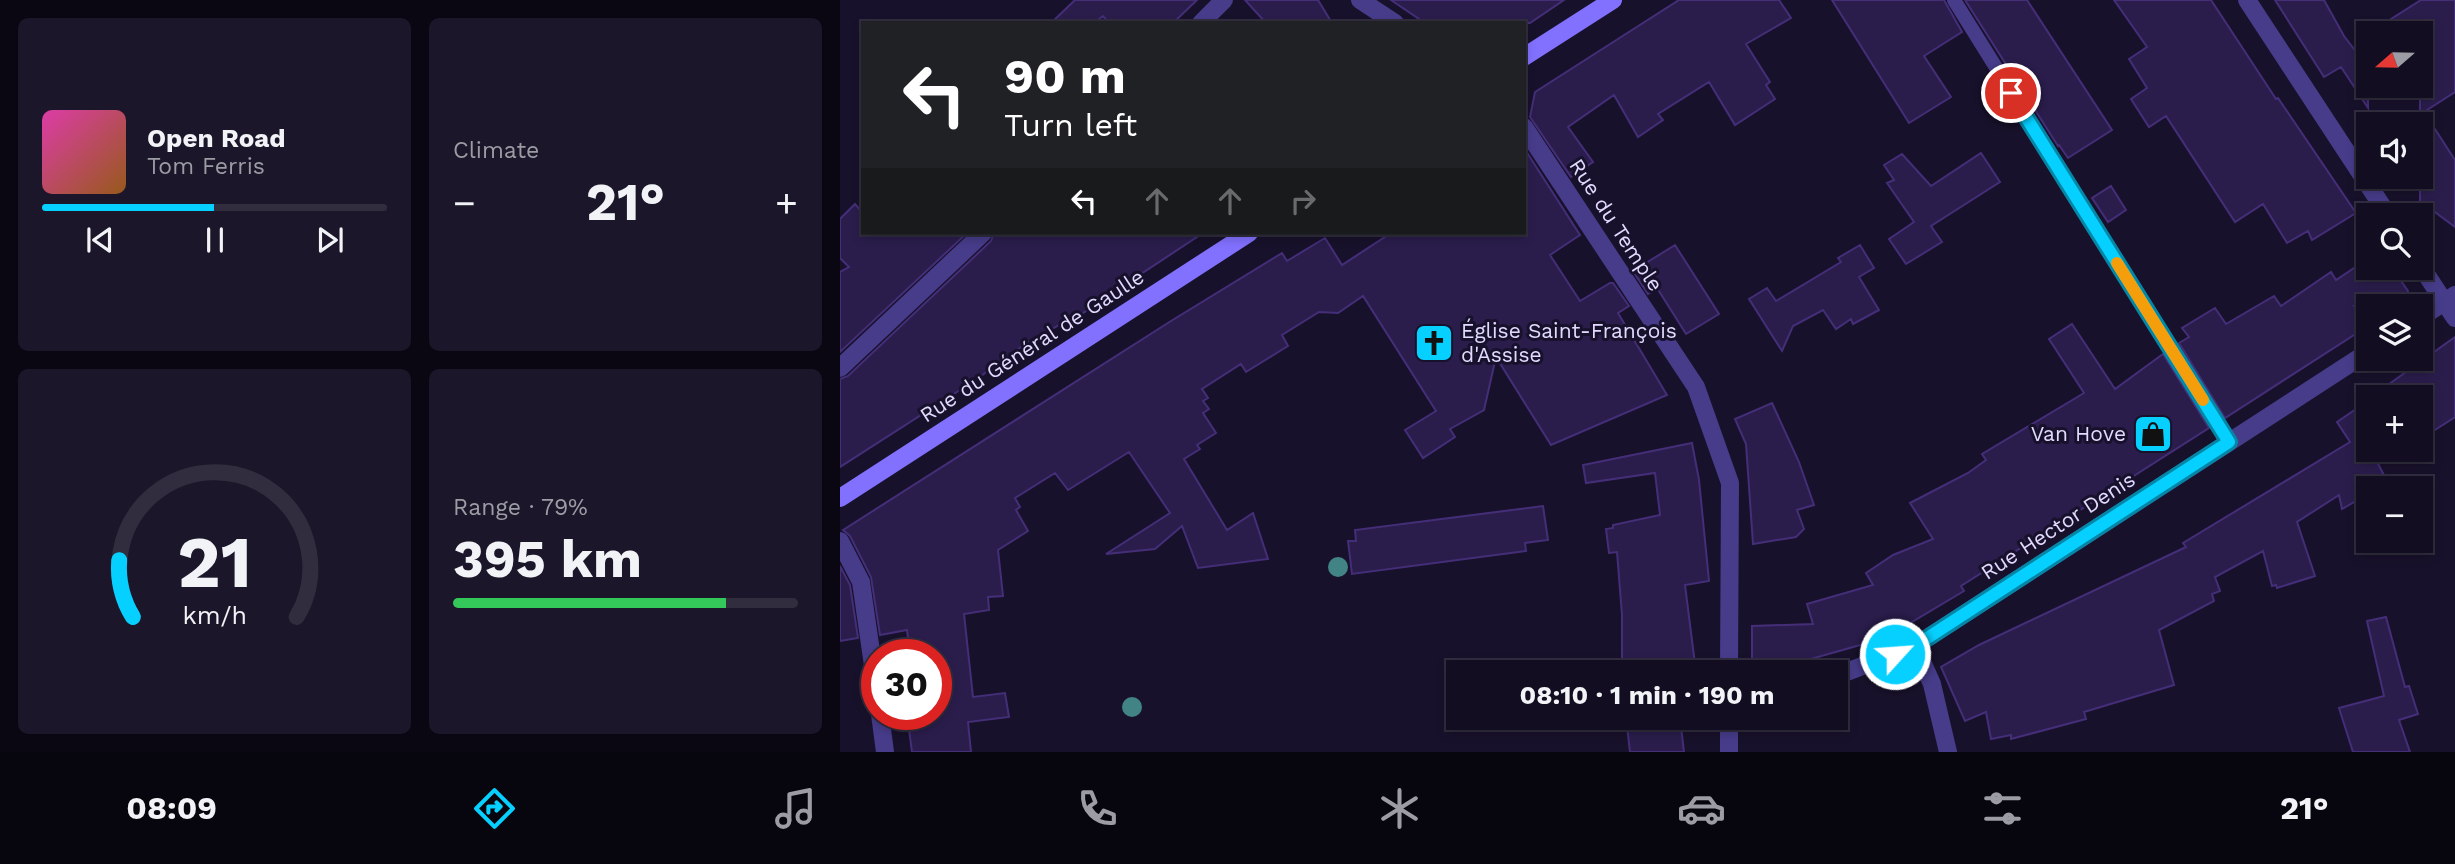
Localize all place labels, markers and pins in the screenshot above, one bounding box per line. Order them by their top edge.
pin [1981,63,2041,123]
place label: Église Saint-François d'Assise [1461,318,1677,367]
church icon: Église Saint-François d'Assise [1413,322,1455,364]
shop icon: Van Hove [2132,413,2174,455]
place label: Van Hove [2031,421,2126,446]

